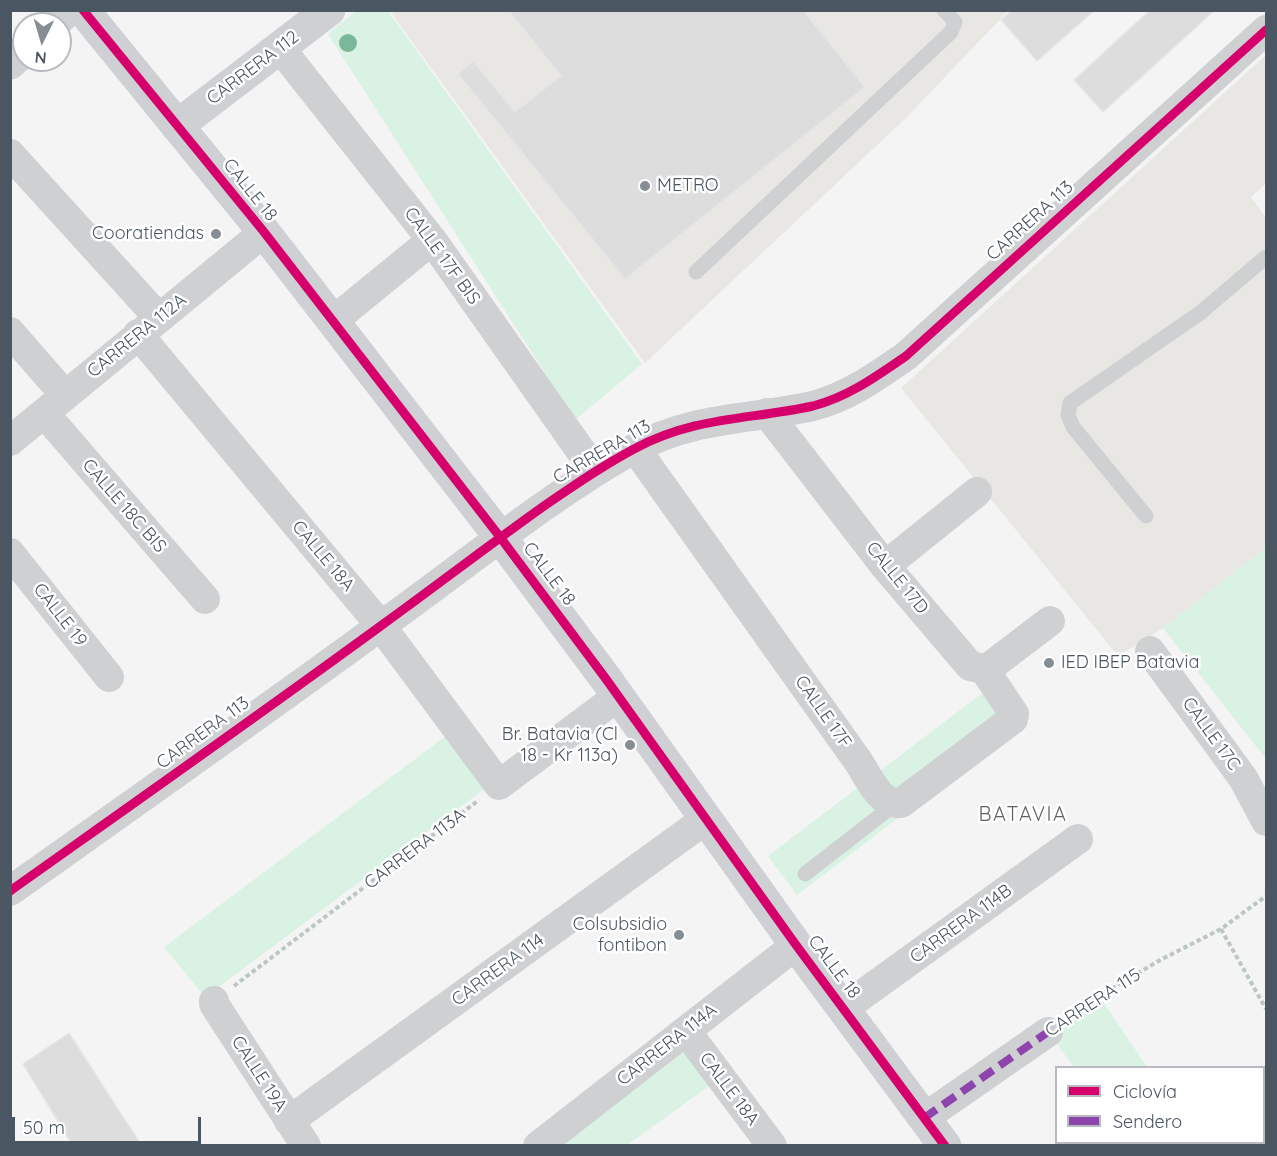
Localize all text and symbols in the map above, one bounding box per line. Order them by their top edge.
north arrow [12,12,72,72]
street label: CARRERA 112 [203,26,303,110]
text: N [34,47,47,68]
street label: CALLE 18 [218,154,282,226]
place label: METRO [657,175,719,197]
street label: CARRERA 113 [982,176,1078,266]
marker: METRO [638,179,652,193]
street label: CALLE 17F BIS [399,203,485,309]
place label: Cooratiendas [92,223,204,245]
marker: Cooratiendas [209,227,223,241]
street label: CARRERA 112A [83,289,191,383]
street label: CARRERA 113 [549,415,655,489]
street label: CALLE 18C BIS [77,455,171,557]
street label: CALLE 18A [287,516,359,596]
street label: CALLE 18 [518,538,580,610]
street label: CALLE 17D [861,538,933,618]
street label: CALLE 19 [29,579,91,651]
place label: IED IBEP Batavia [1061,652,1199,674]
marker: IED IBEP Batavia [1042,656,1056,670]
street label: CALLE 17F [790,671,856,753]
street label: CARRERA 113 [153,692,253,774]
street label: CALLE 17C [1177,693,1245,775]
place label: Br. Batavia (Cl 18 - Kr 113a) [502,724,618,766]
marker: Br. Batavia (Cl 18 - Kr 113a) [623,738,637,752]
district label: BATAVIA [979,803,1067,827]
street label: CARRERA 113A [360,804,470,894]
street label: CARRERA 114B [906,880,1016,968]
place label: Colsubsidio fontibon [573,914,667,956]
marker: Colsubsidio fontibon [672,928,686,942]
street label: CARRERA 114 [448,929,548,1011]
street label: CALLE 18 [803,931,865,1003]
street label: CARRERA 115 [1041,964,1145,1042]
street label: CARRERA 114A [613,999,721,1091]
street label: CALLE 19A [227,1032,291,1116]
street label: CALLE 18A [695,1048,763,1130]
legend [1055,1066,1265,1144]
text: Ciclovía [1113,1080,1177,1103]
scale bar [15,1105,204,1143]
text: Sendero [1113,1110,1182,1133]
text: 50 m [23,1116,65,1139]

